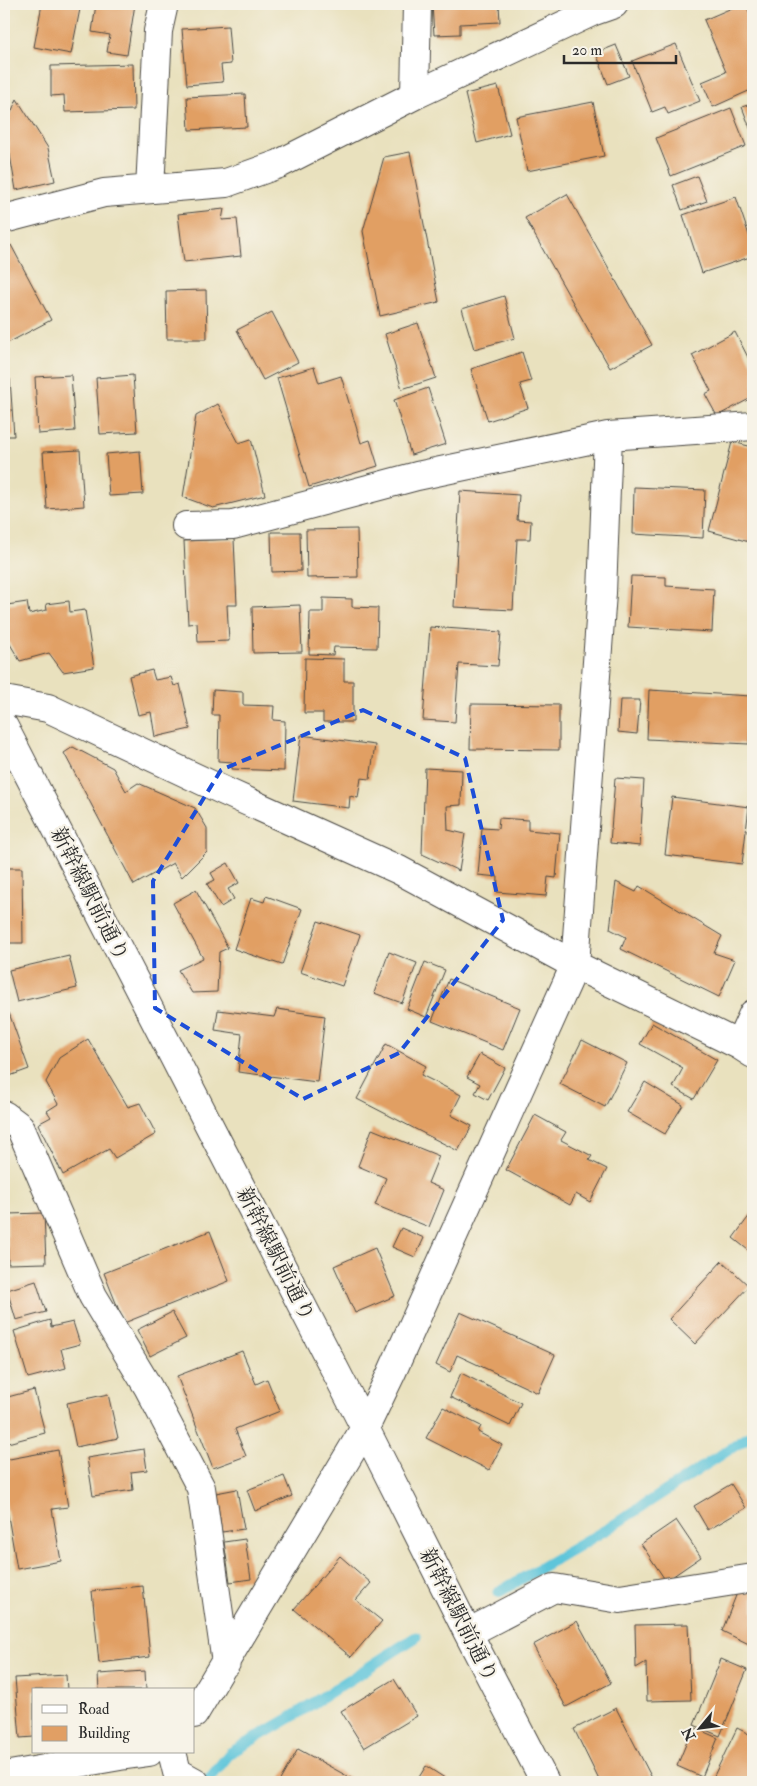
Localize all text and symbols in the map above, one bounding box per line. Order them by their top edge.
scale bar [564,32,677,64]
text: 20 m [572,41,602,60]
street label: 新幹線駅前通り [44,823,135,966]
street label: 新幹線駅前通り [230,1183,321,1326]
street label: 新幹線駅前通り [413,1544,504,1687]
legend [32,1688,195,1754]
text: Road [78,1700,110,1719]
north arrow [674,1704,724,1754]
text: Building [78,1724,130,1743]
text: N [678,1724,700,1745]

